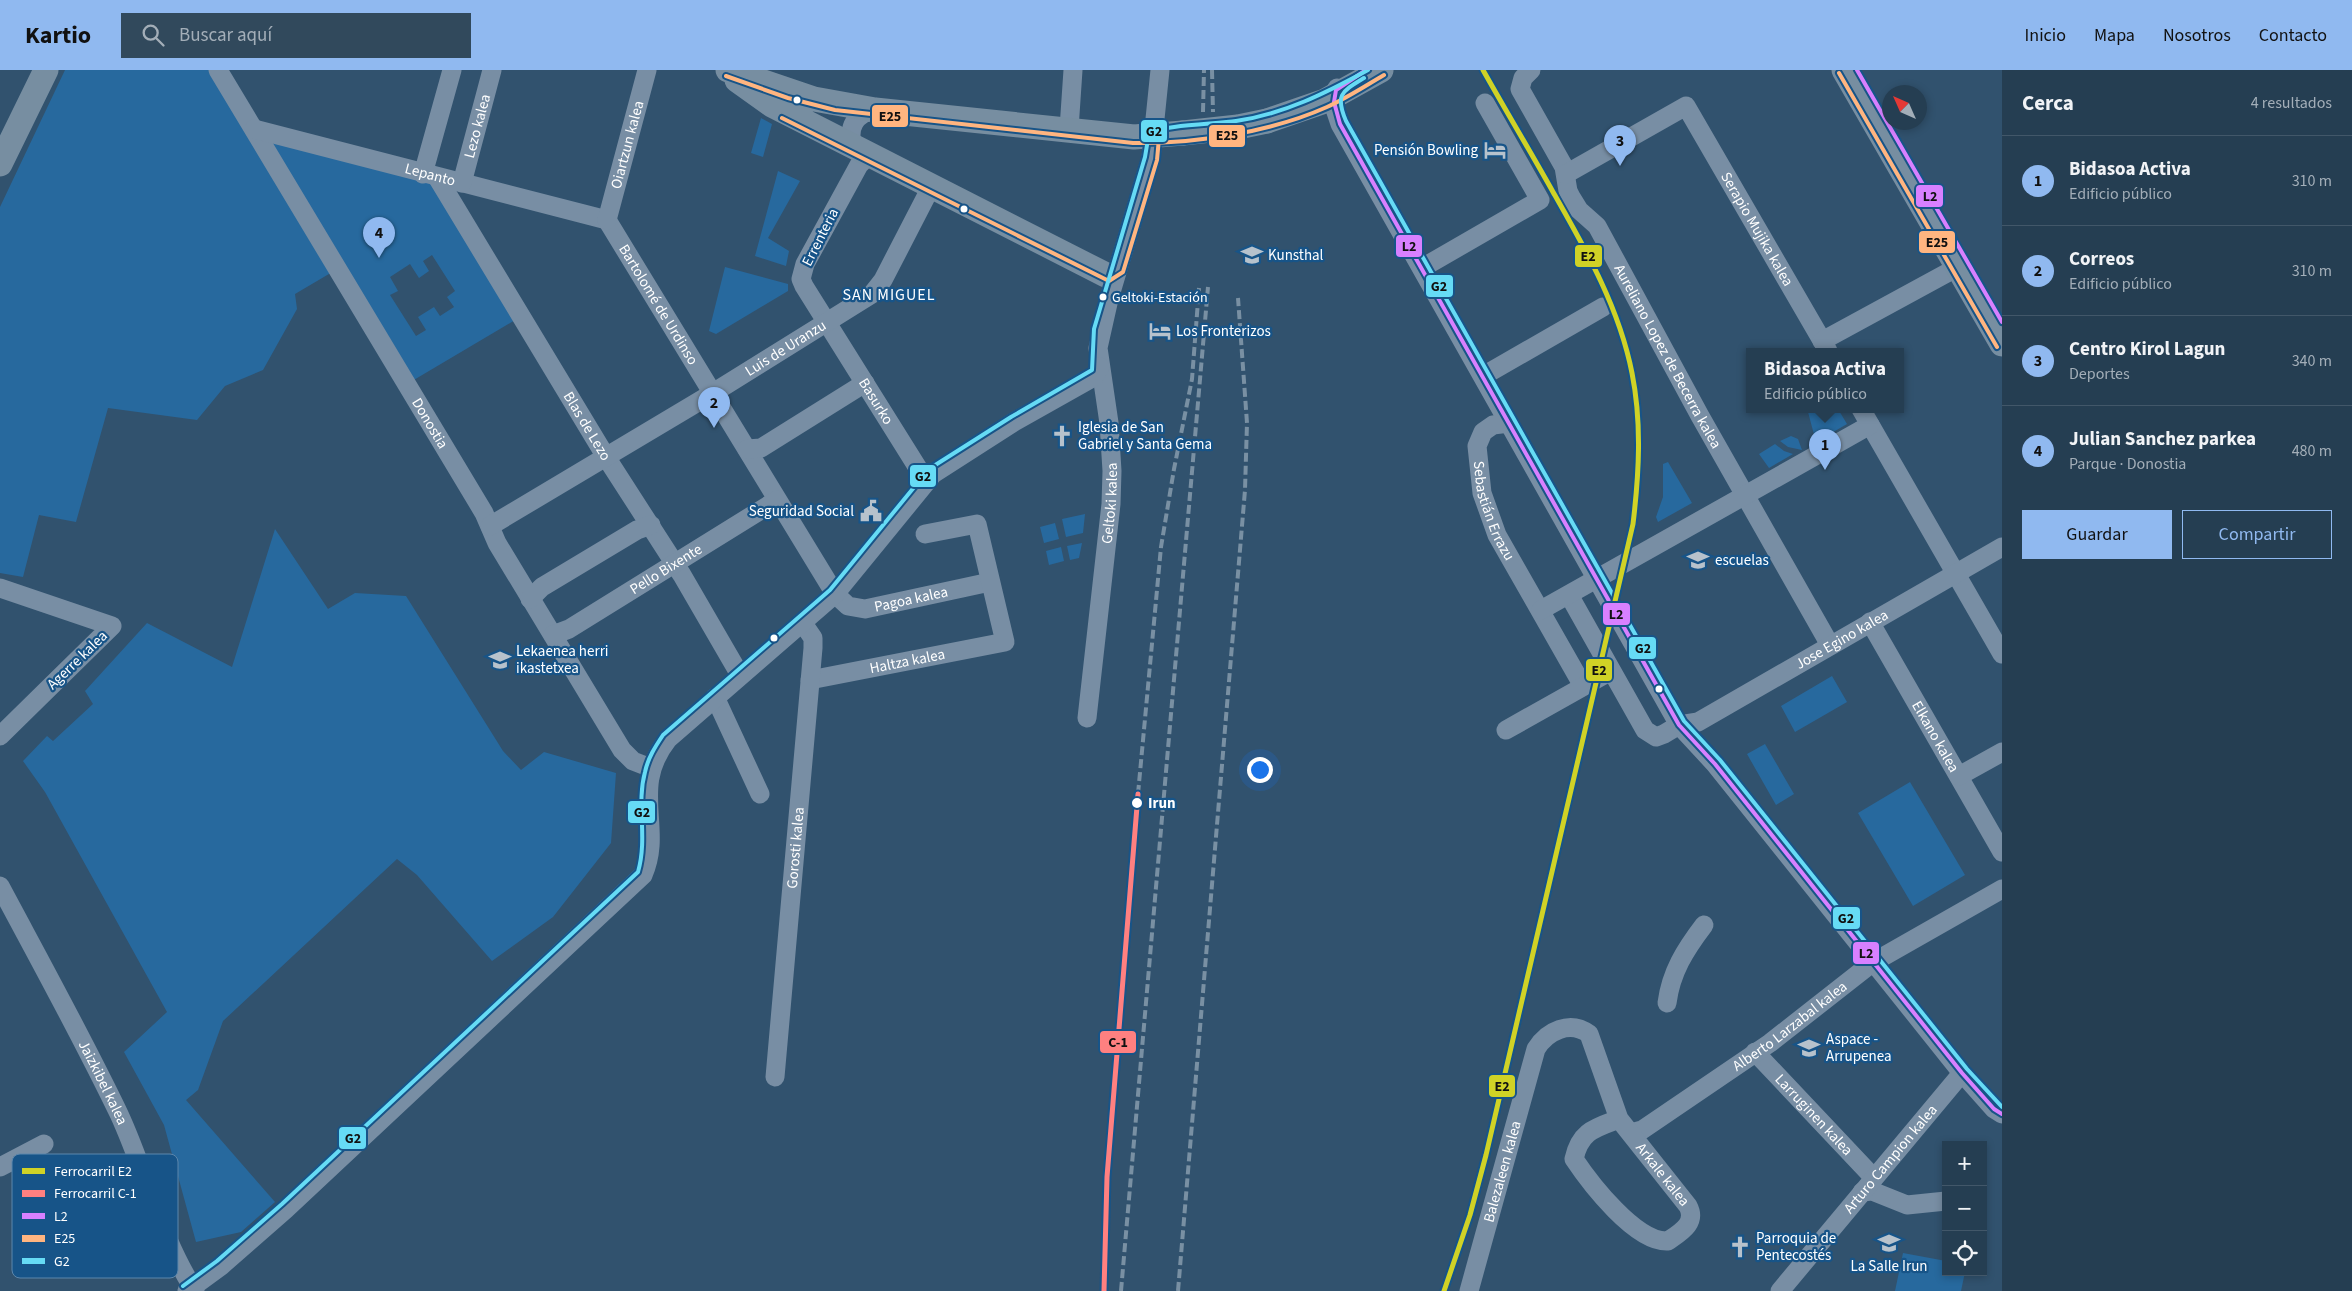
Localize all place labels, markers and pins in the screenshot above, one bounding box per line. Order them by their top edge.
unlabelled marker [792,95,802,105]
pin: 3 [1604,125,1636,166]
hotel icon: Pensión Bowling [1482,137,1508,163]
place label: Pensión Bowling [1374,140,1478,161]
unlabelled marker [959,204,969,214]
pin: 4 [363,217,395,258]
school or university icon: Kunsthal [1239,242,1265,268]
place label: Kunsthal [1268,245,1324,266]
place label: Geltoki-Estación [1112,288,1208,308]
marker: Geltoki-Estación [1098,292,1108,302]
hotel icon: Los Fronterizos [1147,318,1173,344]
place label: Los Fronterizos [1176,321,1271,342]
pin: 2 [698,387,730,428]
place label: Iglesia de San Gabriel y Santa Gema [1078,417,1212,455]
church icon: Iglesia de San Gabriel y Santa Gema [1049,423,1075,449]
pin: 1 [1809,429,1841,470]
public building icon: Seguridad Social [858,498,884,524]
place label: Seguridad Social [749,501,854,522]
school or university icon: escuelas [1685,547,1711,573]
place label: escuelas [1715,550,1769,571]
unlabelled marker [769,633,779,643]
place label: Lekaenea herri ikastetxea [516,641,609,679]
school or university icon: Lekaenea herri ikastetxea [487,647,513,673]
unlabelled marker [1654,684,1664,694]
place label: Irun [1148,793,1176,814]
marker: Irun [1130,796,1144,810]
place label: Aspace - Arrupenea [1826,1029,1891,1067]
school or university icon: Aspace - Arrupenea [1796,1035,1822,1061]
place label: Parroquia de Pentecostés [1756,1228,1836,1266]
school or university icon: La Salle Irun [1876,1230,1902,1256]
church icon: Parroquia de Pentecostés [1727,1234,1753,1260]
place label: La Salle Irun [1850,1256,1928,1277]

